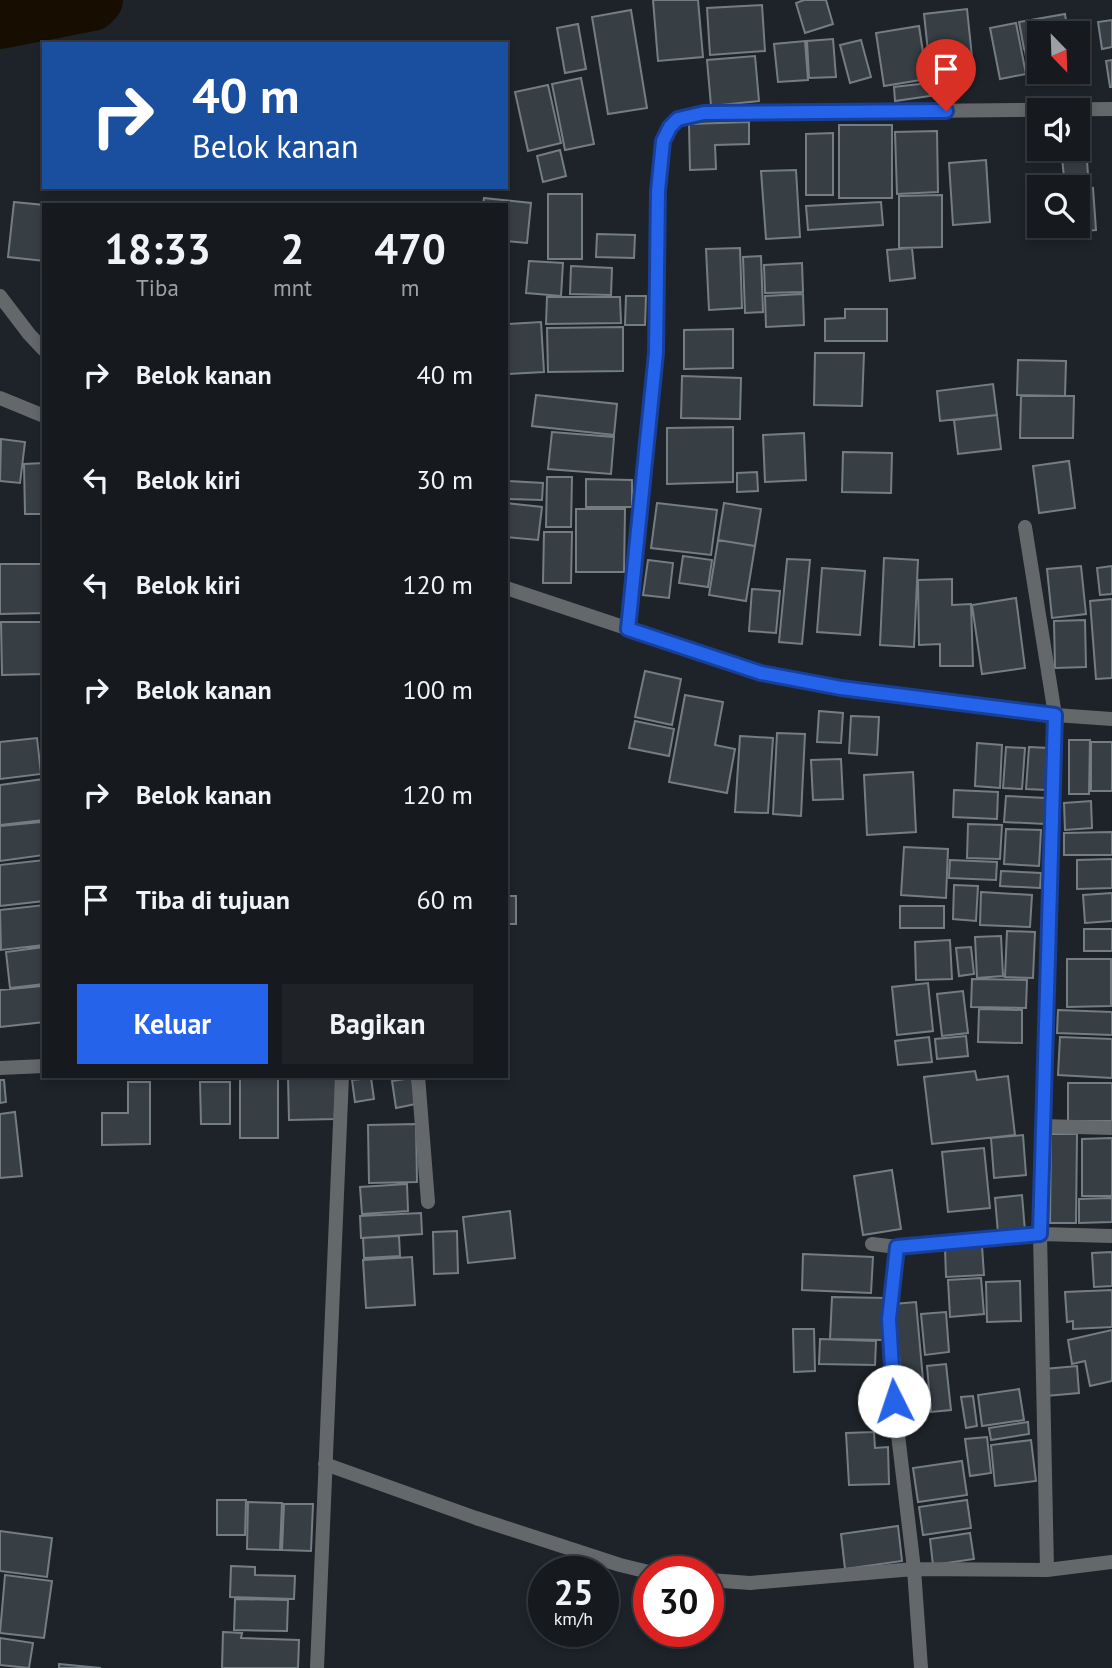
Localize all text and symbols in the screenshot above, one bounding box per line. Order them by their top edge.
north arrow [1027,21,1090,84]
map controls [1027,21,1090,238]
pin [916,39,976,111]
icon: arrive [927,50,965,88]
text: 40 m [192,63,299,127]
icon: right [77,70,168,161]
button: sound [1027,98,1090,161]
text: Belok kanan [192,125,358,167]
button: search [1027,175,1090,238]
text: 18:33 [104,221,211,276]
text: 2 [281,221,304,276]
text: 470 [374,221,446,276]
text: Tiba [136,273,179,302]
text: mnt [273,273,312,302]
text: m [401,273,419,302]
icon: right [77,356,115,394]
text: Belok kanan [136,358,272,391]
text: 40 m [417,358,473,391]
icon: left [77,461,115,499]
text: Belok kiri [136,463,241,496]
text: 30 m [417,463,473,496]
icon: left [77,566,115,604]
text: Belok kiri [136,568,241,601]
text: 120 m [402,568,473,601]
icon: right [77,671,115,709]
text: Belok kanan [136,673,272,706]
text: 100 m [402,673,473,706]
icon: right [77,776,115,814]
text: Belok kanan [136,778,272,811]
text: 120 m [402,778,473,811]
icon: arrive [77,881,115,919]
text: Tiba di tujuan [136,883,290,916]
text: 60 m [417,883,473,916]
button: Keluar [77,984,268,1064]
button: Bagikan [282,984,473,1064]
position arrow [857,1364,931,1438]
speed limit sign: 30 [633,1556,724,1647]
text: 25 [554,1569,593,1615]
text: km/h [554,1607,593,1630]

